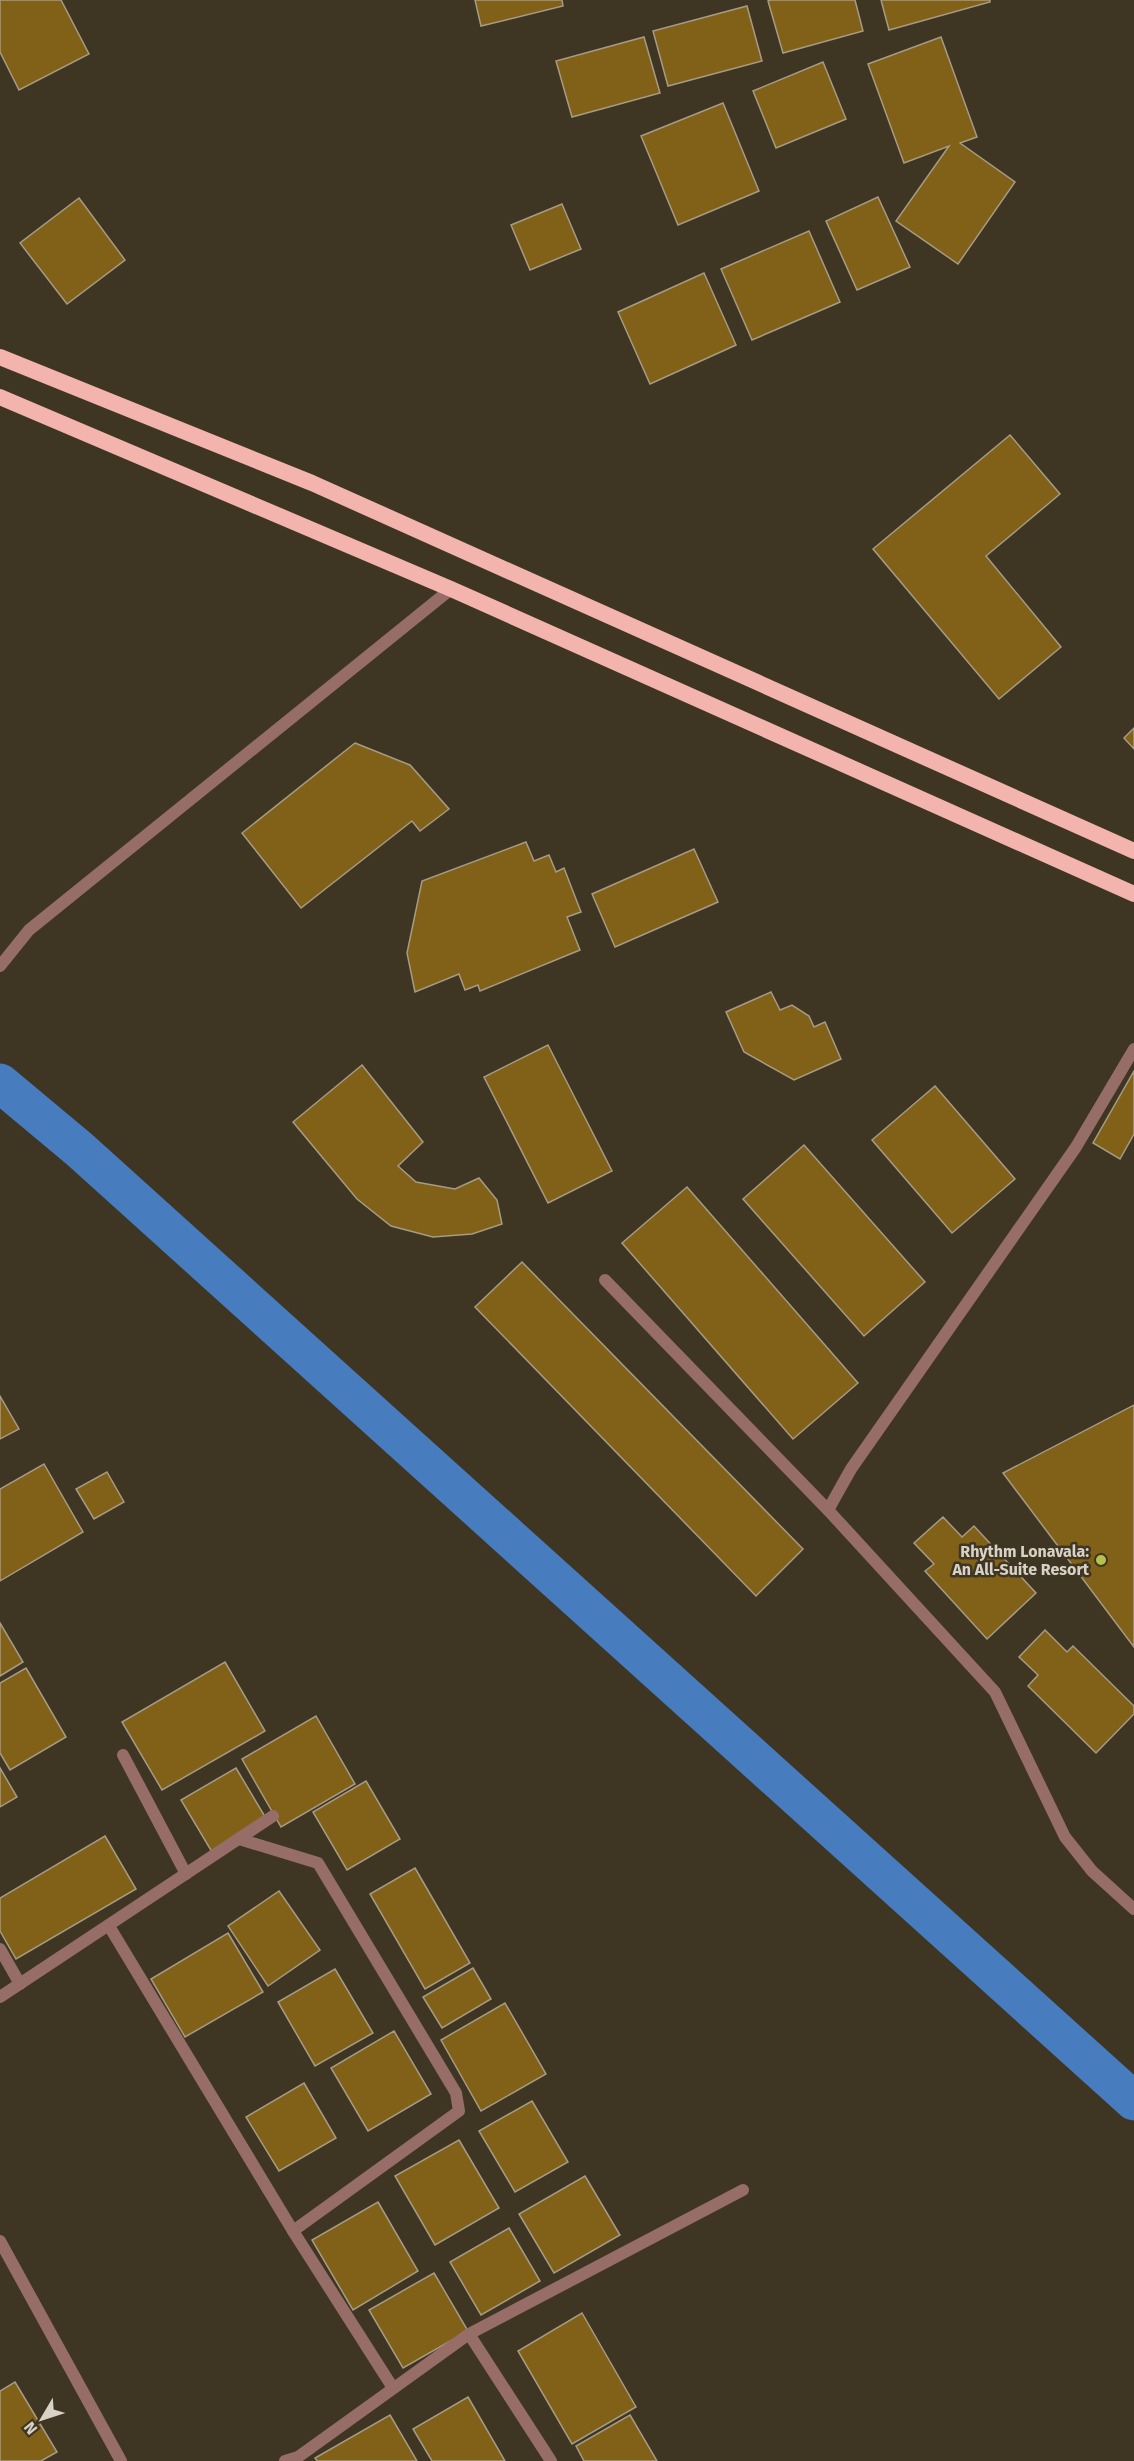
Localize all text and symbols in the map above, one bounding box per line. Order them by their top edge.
place label: Rhythm Lonavala: An All-Suite Resort [951,1542,1090,1579]
marker: Rhythm Lonavala: An All-Suite Resort [1094,1553,1108,1567]
north arrow [12,2389,72,2449]
text: N [20,2418,41,2438]

